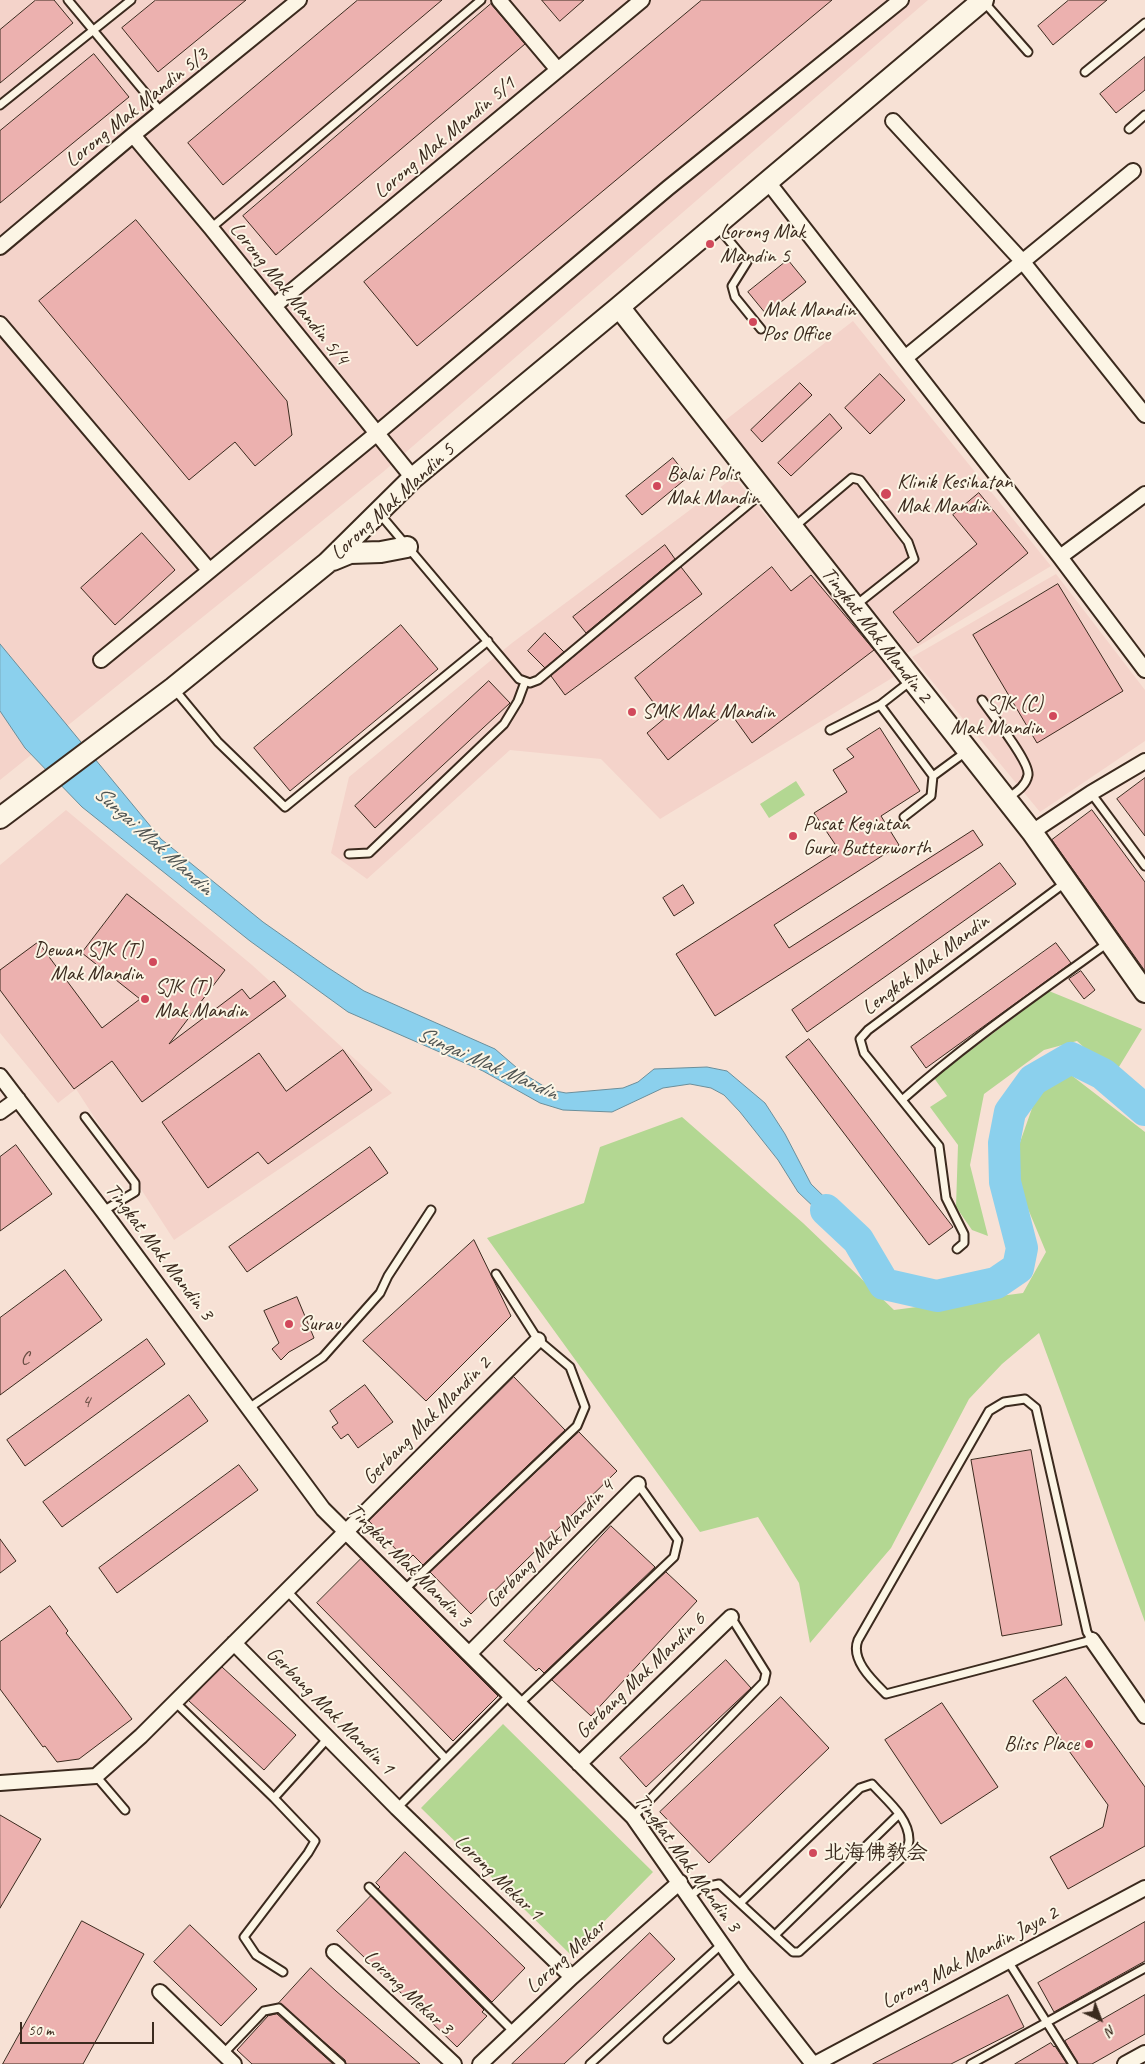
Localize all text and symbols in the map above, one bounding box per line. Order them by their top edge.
street label: Lorong Mak Mandin 5/3 [60,43,214,173]
street label: Lorong Mak Mandin 5/1 [369,72,521,204]
street label: Lorong Mak Mandin 5/4 [224,217,354,371]
place label: Lorong Mak Mandin 5 [720,219,805,269]
marker: Lorong Mak Mandin 5 [704,238,716,250]
place label: Mak Mandin Pos Office [763,297,855,347]
marker: Mak Mandin Pos Office [747,316,759,328]
street label: Lorong Mak Mandin 5 [326,438,460,566]
place label: Balai Polis Mak Mandin [667,461,759,511]
place label: Klinik Kesihatan Mak Mandin [897,469,1013,519]
marker: Balai Polis Mak Mandin [651,480,663,492]
marker: Klinik Kesihatan Mak Mandin [879,487,893,501]
street label: Tingkat Mak Mandin 2 [815,562,937,708]
place label: SJK (C) Mak Mandin [951,691,1043,741]
place label: SMK Mak Mandin [642,699,775,725]
marker: SMK Mak Mandin [626,706,638,718]
marker: SJK (C) Mak Mandin [1047,710,1059,722]
water label: Sungai Mak Mandin [88,781,218,901]
place label: Pusat Kegiatan Guru Butterworth [803,811,931,861]
marker: Pusat Kegiatan Guru Butterworth [787,830,799,842]
street label: Lengkok Mak Mandin [857,909,995,1021]
place label: Dewan SJK (T) Mak Mandin [34,937,143,987]
marker: Dewan SJK (T) Mak Mandin [147,956,159,968]
place label: SJK (T) Mak Mandin [155,974,247,1024]
marker: SJK (T) Mak Mandin [139,993,151,1005]
water label: Sungai Mak Mandin [413,1021,561,1107]
street label: Tingkat Mak Mandin 3 [99,1178,219,1326]
place label: Surau [299,1311,340,1337]
marker: Surau [283,1318,295,1330]
house number: C [21,1347,29,1369]
street label: Gerbang Mak Mandin 2 [358,1352,496,1490]
house number: 4 [82,1391,90,1413]
street label: Gerbang Mak Mandin 4 [481,1475,619,1613]
street label: Tingkat Mak Mandin 3 [342,1499,476,1633]
street label: Gerbang Mak Mandin 6 [571,1608,711,1744]
street label: Gerbang Mak Mandin 1 [261,1642,399,1780]
place label: Bliss Place [1004,1731,1079,1757]
marker: Bliss Place [1083,1738,1095,1750]
street label: Tingkat Mak Mandin 3 [628,1789,746,1937]
street label: Lorong Mekar 1 [448,1830,548,1926]
place label: 北海佛教会 [823,1840,928,1866]
marker: 北海佛教会 [807,1847,819,1859]
street label: Lorong Mak Mandin Jaya 2 [878,1901,1062,2015]
street label: Lorong Mekar [521,1915,611,1999]
street label: Lorong Mekar 3 [358,1945,458,2041]
north arrow [1075,1994,1125,2044]
scale bar [22,2012,156,2044]
text: 50 m [28,2021,54,2040]
text: N [1102,2021,1120,2040]

